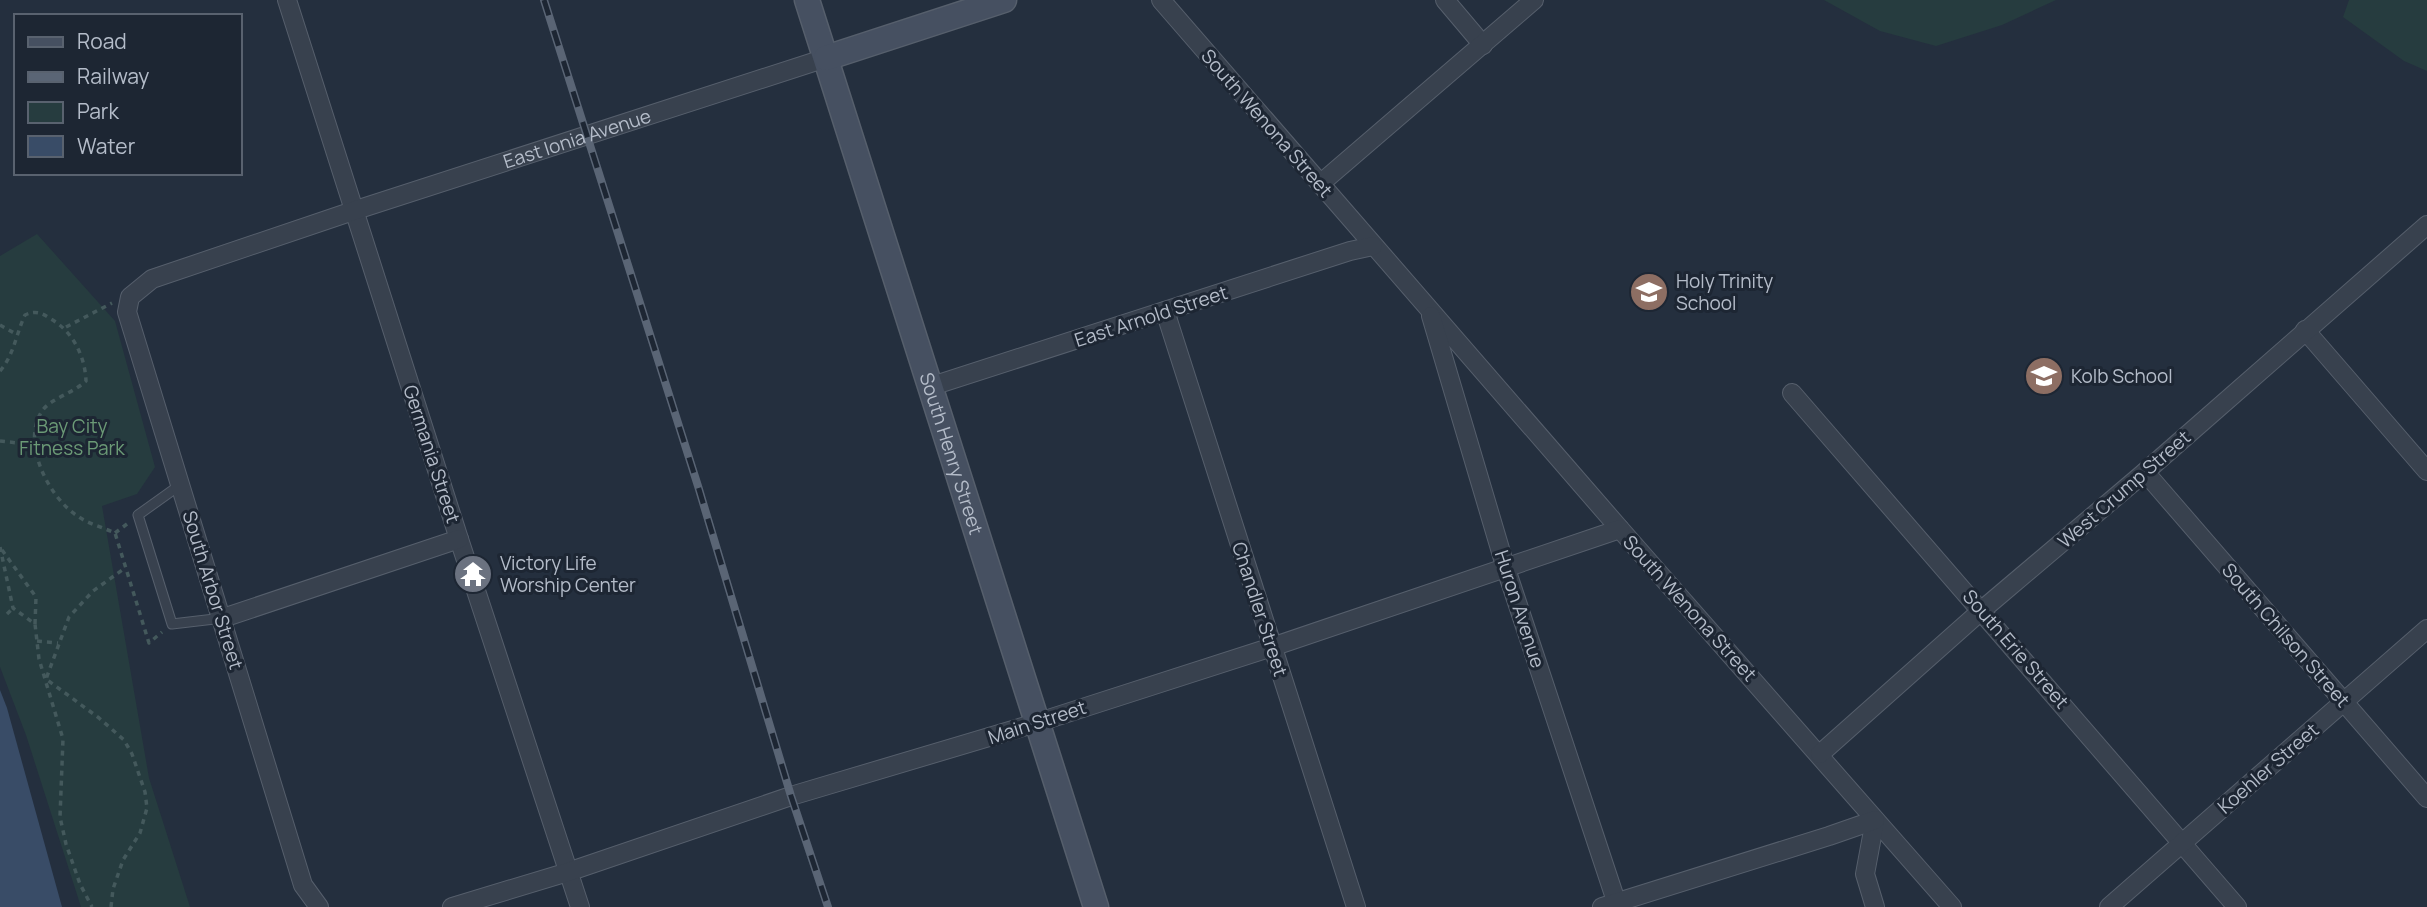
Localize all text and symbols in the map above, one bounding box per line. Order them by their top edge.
legend [14,14,242,175]
text: Road [77,27,127,55]
street label: South Wenona Street [1195,43,1339,203]
text: Railway [77,62,149,90]
text: Park [77,97,119,125]
street label: East Ionia Avenue [500,103,654,175]
text: Water [77,132,136,160]
place label: Holy Trinity School [1676,268,1773,316]
school or university icon: Holy Trinity School [1628,271,1670,313]
street label: East Arnold Street [1071,279,1231,353]
school or university icon: Kolb School [2023,355,2065,397]
place label: Kolb School [2071,363,2173,389]
street label: South Henry Street [914,369,989,538]
street label: Germania Street [397,382,467,526]
park label: Bay City Fitness Park [19,413,125,461]
street label: West Crump Street [2052,424,2196,554]
street label: South Arbor Street [176,507,250,673]
street label: South Wenona Street [1617,529,1763,687]
street label: Chandler Street [1226,538,1294,680]
street label: Huron Avenue [1489,547,1551,671]
place label: Victory Life Worship Center [500,550,636,598]
temple icon: Victory Life Worship Center [452,553,494,595]
street label: South Chilson Street [2216,557,2356,713]
street label: South Erie Street [1957,584,2075,714]
street label: Main Street [985,694,1089,750]
street label: Koehler Street [2212,717,2324,819]

